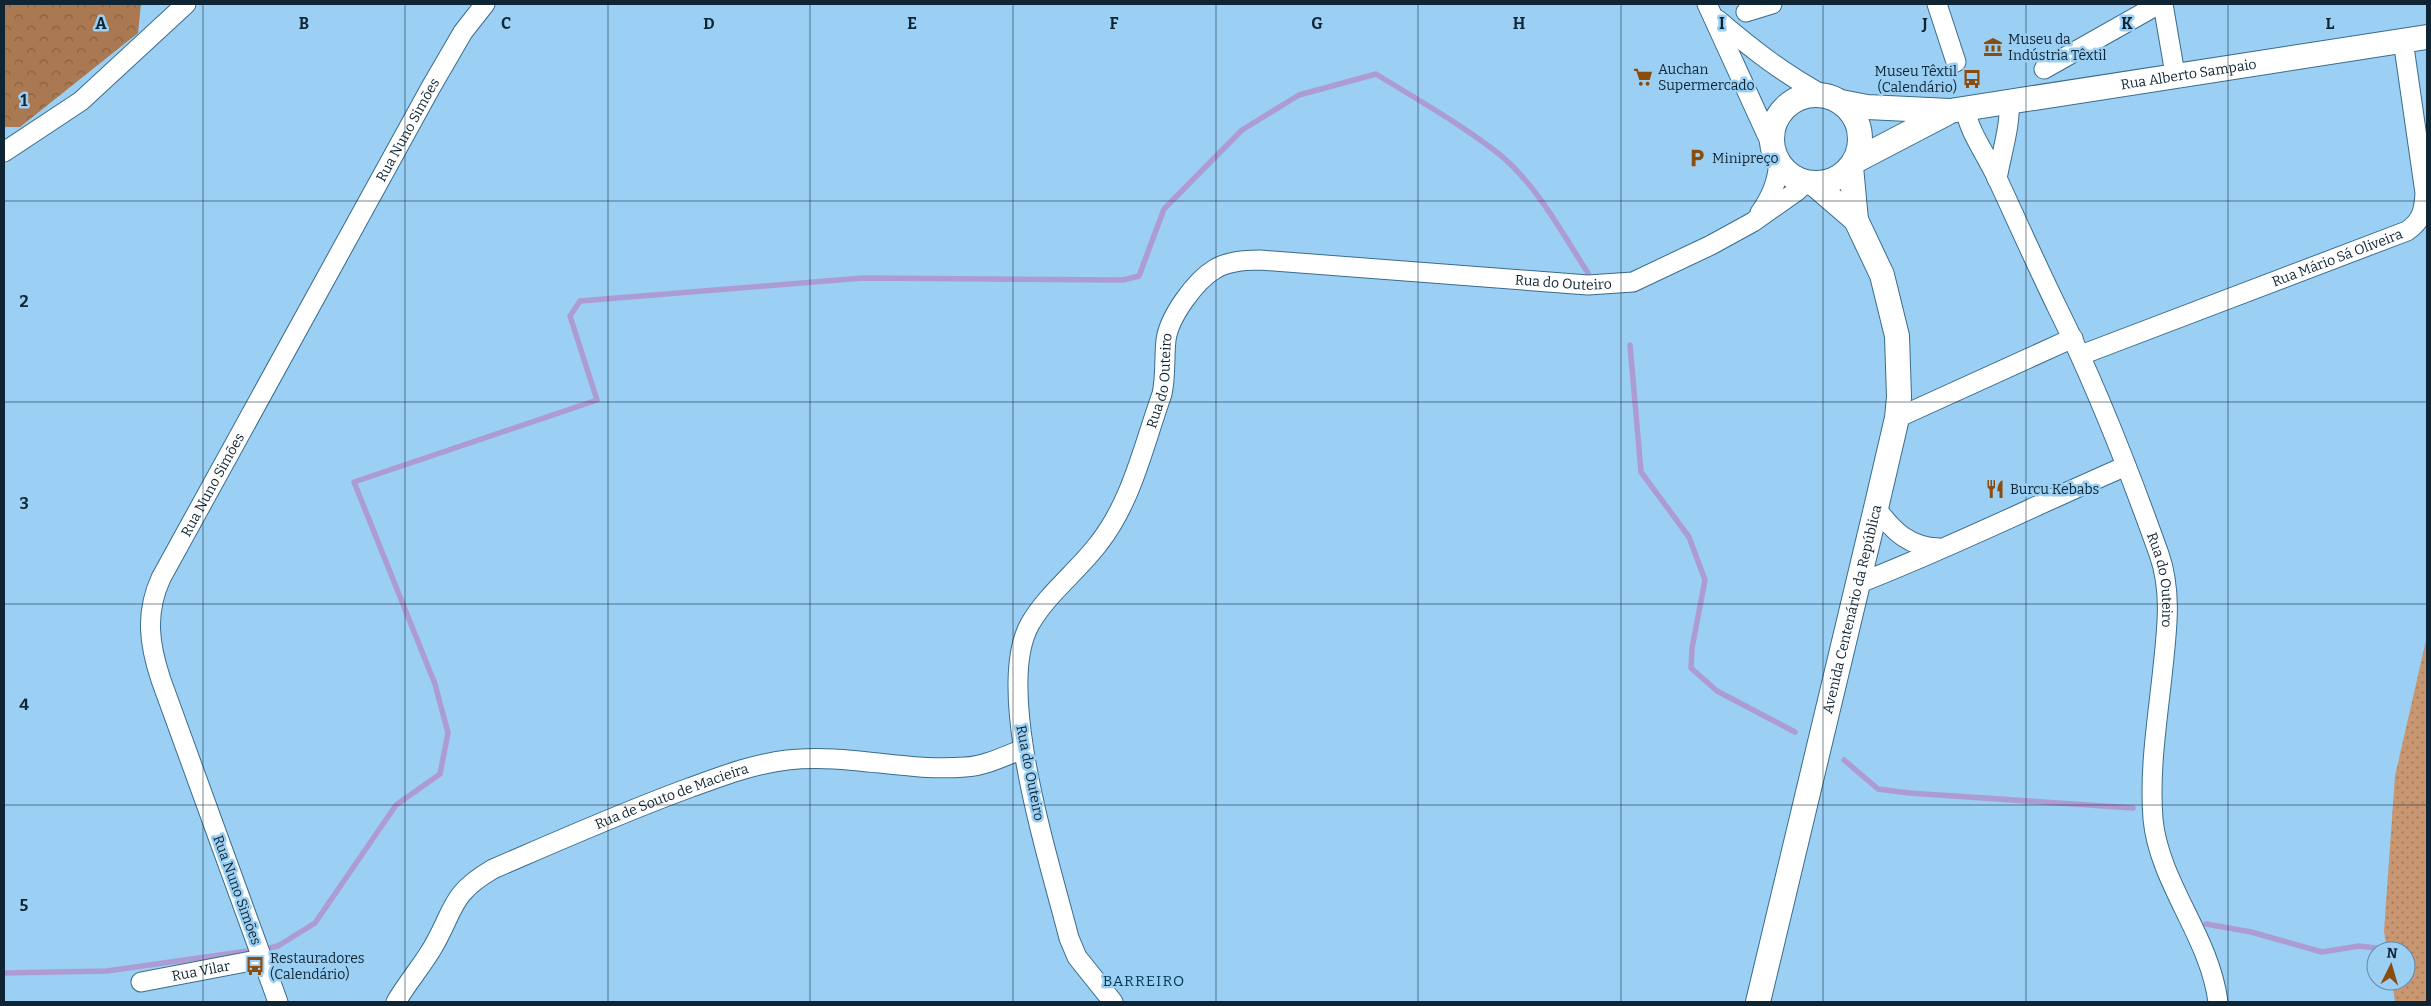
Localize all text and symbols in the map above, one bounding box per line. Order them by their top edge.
text: A [95,14,107,33]
text: B [299,14,309,33]
text: C [501,14,511,33]
text: D [703,14,715,33]
text: E [907,14,917,33]
text: F [1110,14,1119,33]
text: G [1311,14,1323,33]
text: H [1513,14,1526,33]
text: I [1719,14,1725,33]
text: J [1921,14,1928,33]
text: K [2121,14,2133,33]
text: L [2326,14,2335,33]
place label: Museu da Indústria Têxtil [2008,31,2106,64]
museum icon: Museu da Indústria Têxtil [1982,36,2004,58]
street label: Rua Alberto Sampaio [2120,55,2258,93]
place label: Auchan Supermercado [1658,61,1755,94]
place label: Museu Têxtil (Calendário) [1875,63,1957,96]
supermarket icon: Auchan Supermercado [1632,66,1654,88]
bus stop icon: Museu Têxtil (Calendário) [1961,68,1983,90]
street label: Rua Nuno Simões [372,75,443,184]
text: 1 [21,91,28,110]
parking icon: Minipreço [1686,147,1708,169]
place label: Minipreço [1712,150,1779,167]
street label: Rua Mário Sá Oliveira [2269,225,2405,290]
street label: Rua do Outeiro [1514,271,1612,294]
text: 2 [19,292,29,311]
street label: Rua do Outeiro [1143,331,1176,430]
street label: Rua Nuno Simões [177,430,248,539]
restaurant icon: Burcu Kebabs [1984,478,2006,500]
place label: Burcu Kebabs [2010,481,2099,498]
text: 3 [19,494,29,513]
street label: Avenida Centenário da República [1819,503,1885,715]
street label: Rua do Outeiro [2143,530,2176,628]
text: 4 [19,695,29,714]
street label: Rua do Outeiro [1012,724,1048,822]
street label: Rua de Souto de Macieira [592,760,751,833]
street label: Rua Nuno Simões [209,833,265,947]
text: 5 [20,896,29,915]
north arrow [2366,941,2416,991]
text: N [2386,945,2398,963]
place label: Restauradores (Calendário) [270,950,365,983]
bus stop icon: Restauradores (Calendário) [244,955,266,977]
street label: Rua Vilar [170,957,232,984]
district label: BARREIRO [1103,972,1185,990]

